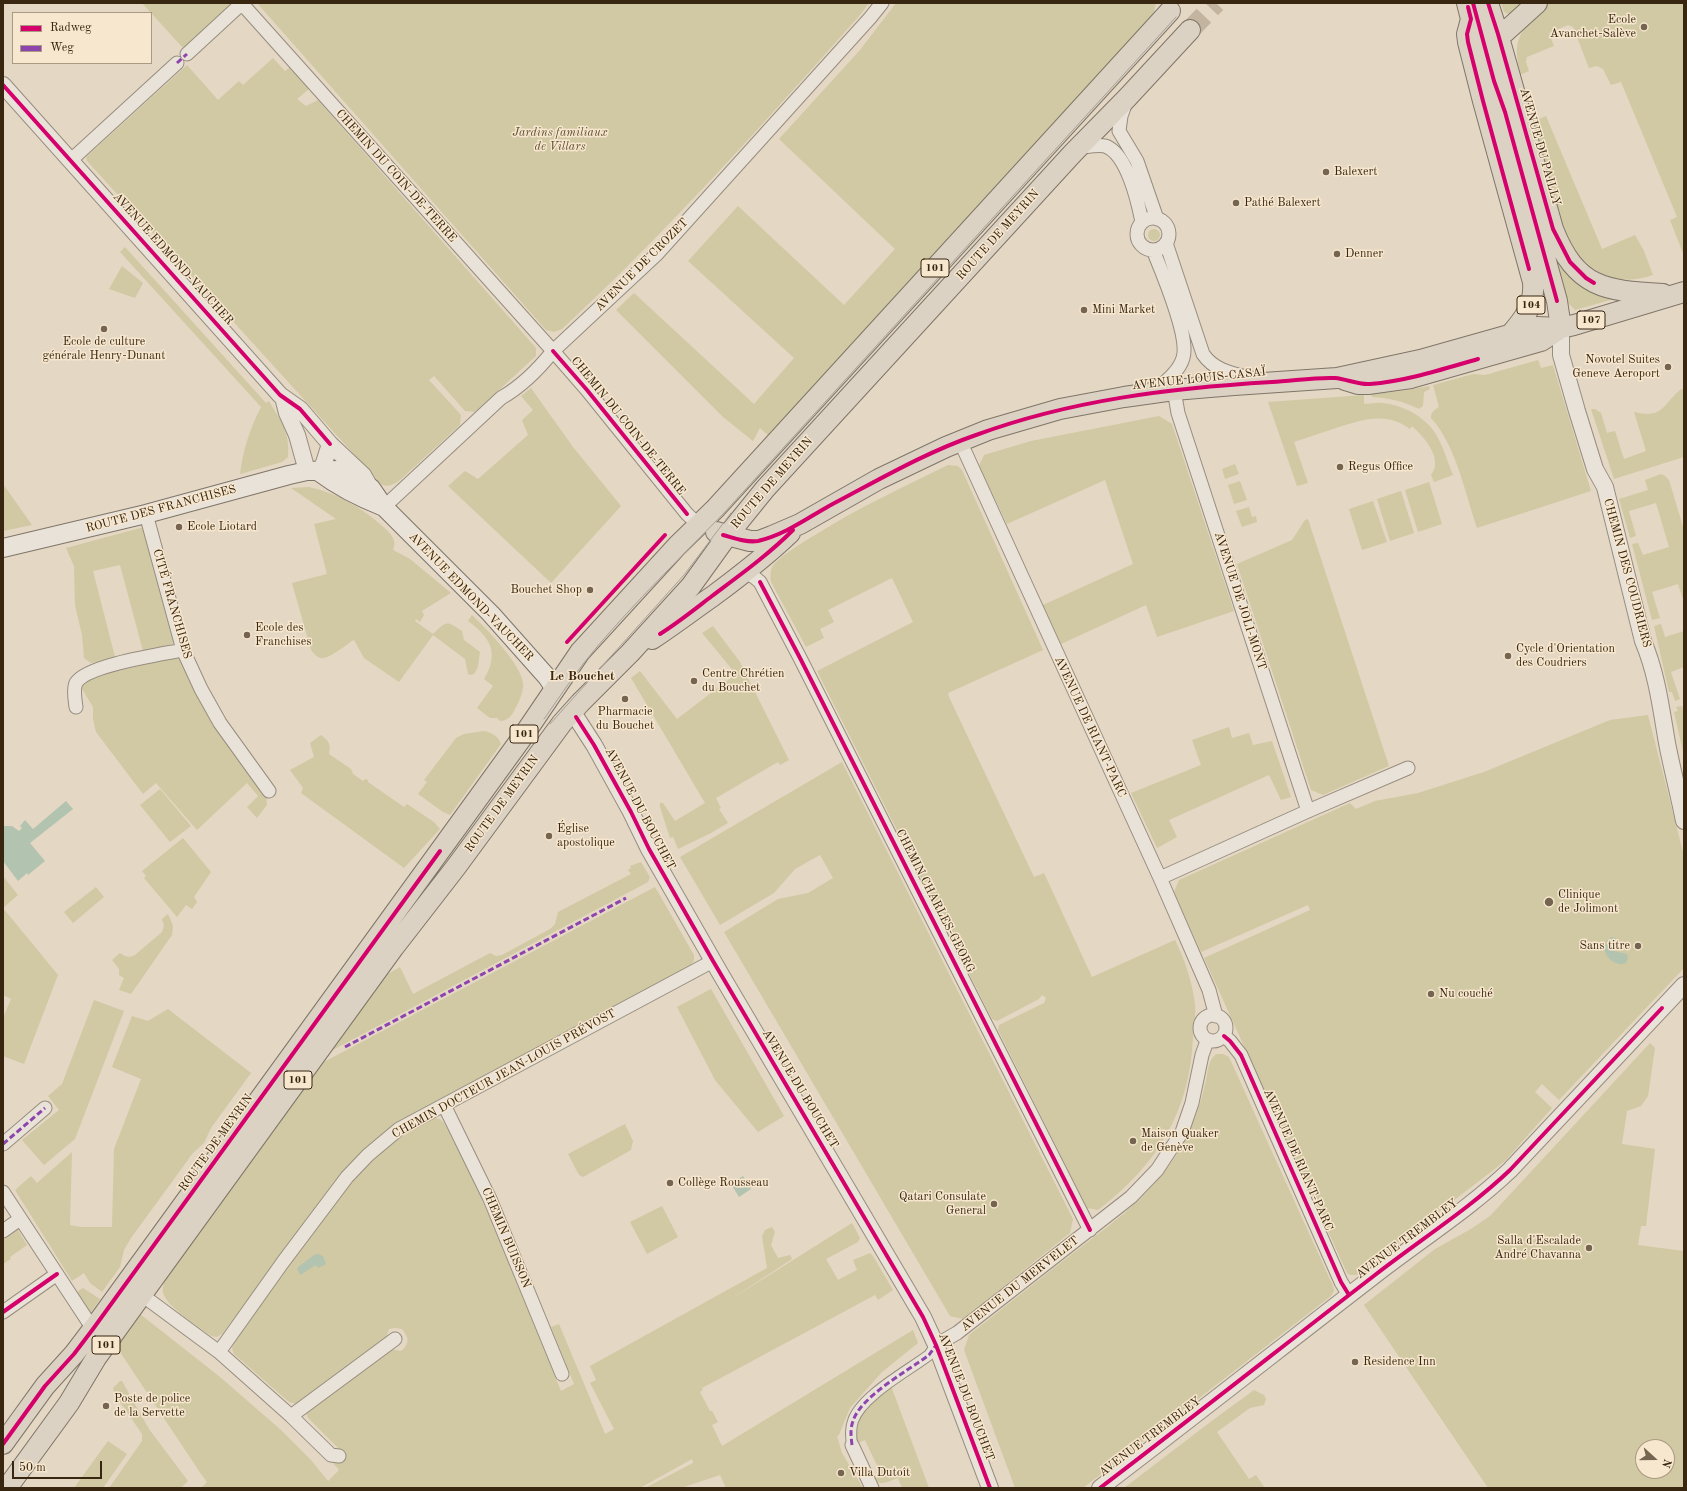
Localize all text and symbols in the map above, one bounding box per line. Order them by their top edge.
legend [12,12,152,64]
place label: Ecole Avanchet-Salève [1550,13,1636,41]
text: Radweg [50,22,92,34]
marker: Ecole Avanchet-Salève [1639,22,1649,32]
text: Weg [50,42,74,54]
street label: AVENUE DU PAILLY [1516,86,1564,208]
street label: CHEMIN DU COIN-DE-TERRE [332,107,460,245]
park label: Jardins familiaux de Villars [512,126,608,154]
place label: Balexert [1334,165,1378,179]
marker: Balexert [1321,167,1331,177]
street label: ROUTE DE MEYRIN [954,187,1042,283]
street label: AVENUE EDMOND-VAUCHER [110,190,236,328]
place label: Pathé Balexert [1244,196,1321,210]
marker: Pathé Balexert [1231,198,1241,208]
street label: AVENUE DE CROZET [592,215,692,315]
place label: Denner [1345,247,1383,261]
marker: Denner [1332,249,1342,259]
road number: 101 [921,259,949,277]
road number: 104 [1517,296,1545,314]
place label: Mini Market [1092,303,1155,317]
marker: Mini Market [1079,305,1089,315]
road number: 107 [1577,311,1605,329]
marker: Ecole de culture générale Henry-Dunant [99,324,109,334]
place label: Ecole de culture générale Henry-Dunant [43,335,165,363]
place label: Novotel Suites Geneve Aeroport [1572,353,1660,381]
street label: CHEMIN DU COIN-DE-TERRE [568,354,688,498]
marker: Novotel Suites Geneve Aeroport [1663,362,1673,372]
street label: AVENUE LOUIS-CASAÏ [1131,365,1267,393]
street label: ROUTE DE MEYRIN [728,434,816,532]
place label: Regus Office [1348,460,1413,474]
marker: Regus Office [1335,462,1345,472]
street label: ROUTE DES FRANCHISES [84,482,238,536]
street label: CHEMIN DES COUDRIERS [1600,497,1654,649]
place label: Ecole Liotard [187,520,257,534]
marker: Ecole Liotard [174,522,184,532]
street label: AVENUE EDMOND-VAUCHER [406,530,536,664]
street label: AVENUE DE JOLI-MONT [1211,530,1269,672]
street label: CITÉ FRANCHISES [149,547,195,661]
place label: Bouchet Shop [510,583,582,597]
marker: Bouchet Shop [585,585,595,595]
place label: Ecole des Franchises [255,621,311,649]
marker: Ecole des Franchises [242,630,252,640]
place label: Cycle d'Orientation des Coudriers [1516,642,1615,670]
marker: Cycle d'Orientation des Coudriers [1503,651,1513,661]
street label: AVENUE DE RIANT-PARC [1051,654,1129,800]
place label: Centre Chrétien du Bouchet [702,667,784,695]
district label: Le Bouchet [549,669,615,685]
marker: Centre Chrétien du Bouchet [689,676,699,686]
marker: Pharmacie du Bouchet [620,694,630,704]
place label: Pharmacie du Bouchet [596,705,654,733]
road number: 101 [510,725,538,743]
street label: AVENUE DU BOUCHET [602,745,678,873]
street label: ROUTE DE MEYRIN [462,752,542,856]
place label: Église apostolique [557,822,615,850]
street label: CHEMIN CHARLES-GEORG [892,827,978,975]
marker: Église apostolique [544,831,554,841]
place label: Clinique de Jolimont [1558,888,1618,916]
marker: Clinique de Jolimont [1543,896,1555,908]
place label: Sans titre [1580,939,1630,953]
marker: Sans titre [1633,941,1643,951]
place label: Nu couché [1439,987,1493,1001]
marker: Nu couché [1426,989,1436,999]
street label: CHEMIN DOCTEUR JEAN-LOUIS PRÉVOST [390,1006,618,1142]
street label: AVENUE DU BOUCHET [759,1027,841,1151]
road number: 101 [284,1071,312,1089]
street label: AVENUE DE RIANT-PARC [1260,1087,1336,1233]
street label: ROUTE DE MEYRIN [176,1091,256,1195]
place label: Maison Quaker de Genève [1141,1127,1219,1155]
marker: Maison Quaker de Genève [1128,1136,1138,1146]
place label: Collège Rousseau [678,1176,769,1190]
marker: Collège Rousseau [665,1178,675,1188]
street label: CHEMIN BUISSON [478,1186,534,1290]
place label: Qatari Consulate General [899,1190,986,1218]
street label: AVENUE TREMBLEY [1353,1196,1461,1282]
marker: Qatari Consulate General [989,1199,999,1209]
street label: AVENUE DU MERVELET [958,1233,1082,1335]
place label: Salla d'Escalade André Chavanna [1494,1234,1581,1262]
marker: Salla d'Escalade André Chavanna [1584,1243,1594,1253]
street label: AVENUE DU BOUCHET [935,1331,997,1463]
road number: 101 [92,1336,120,1354]
place label: Residence Inn [1363,1355,1436,1369]
marker: Residence Inn [1350,1357,1360,1367]
place label: Poste de police de la Servette [114,1392,190,1420]
street label: AVENUE TREMBLEY [1096,1394,1204,1480]
marker: Poste de police de la Servette [101,1401,111,1411]
north arrow [1635,1439,1675,1479]
scale bar [14,1453,104,1479]
text: N [1659,1457,1672,1469]
text: 50 m [19,1462,46,1474]
place label: Villa Dutoît [849,1466,910,1480]
marker: Villa Dutoît [836,1468,846,1478]

